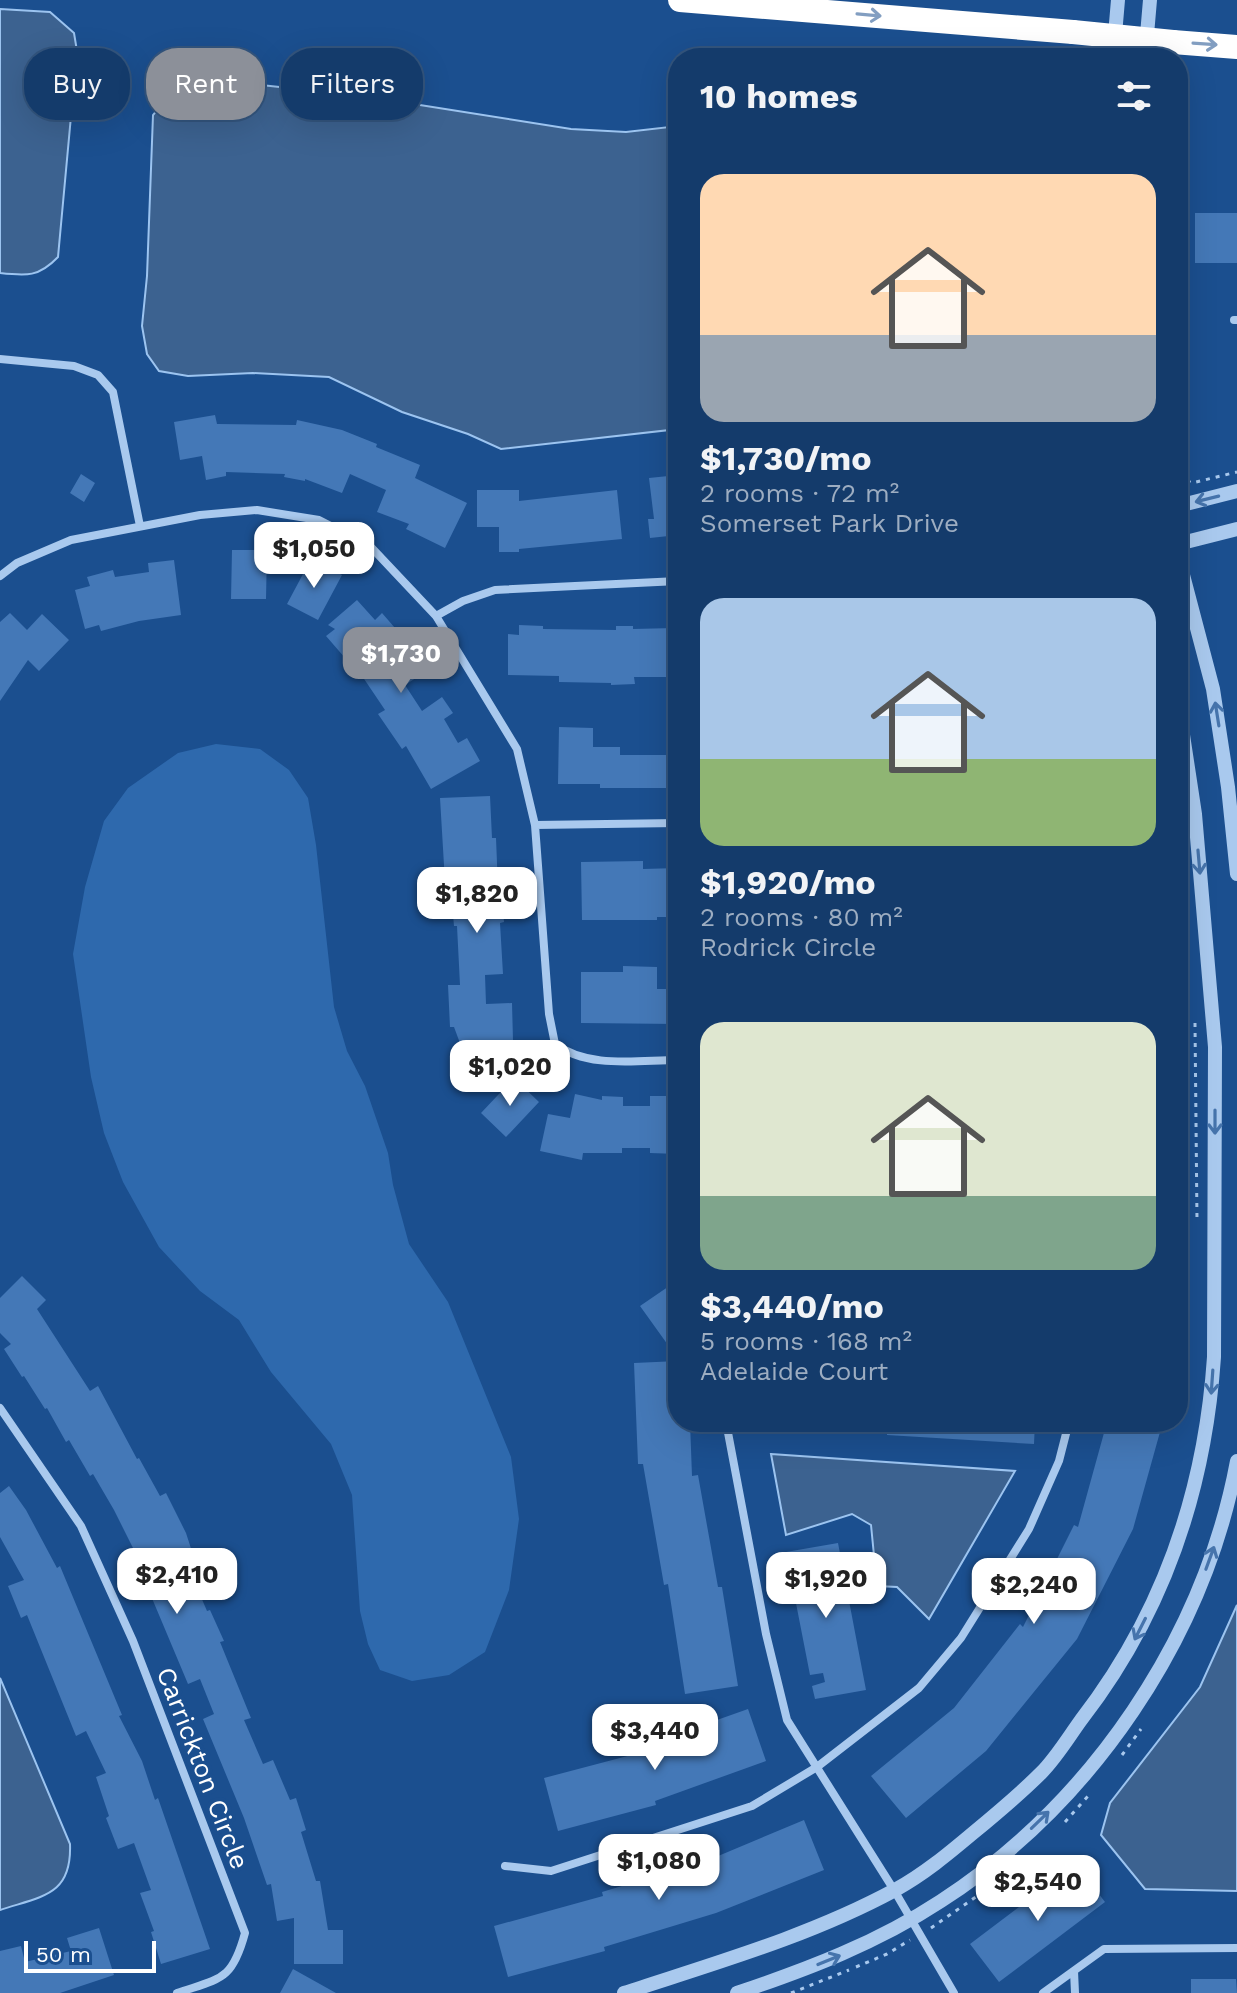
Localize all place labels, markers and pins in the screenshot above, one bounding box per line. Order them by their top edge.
pin: $1,050 [249,522,379,590]
pin: $1,730 [336,627,466,695]
pin: $1,820 [412,867,542,935]
pin: $1,020 [445,1040,575,1108]
pin: $2,410 [112,1548,242,1616]
pin: $1,920 [761,1552,891,1620]
pin: $2,240 [969,1558,1099,1626]
pin: $3,440 [590,1704,720,1772]
pin: $1,080 [594,1834,724,1902]
pin: $2,540 [973,1855,1103,1923]

